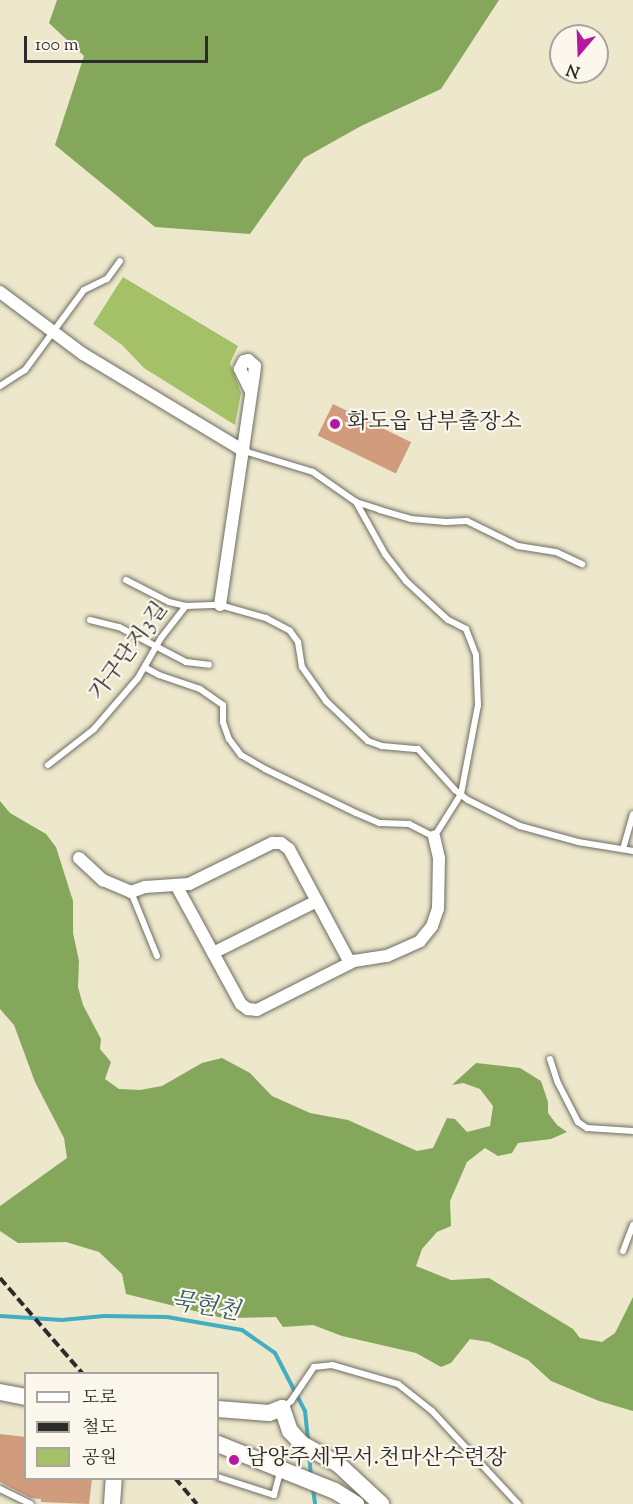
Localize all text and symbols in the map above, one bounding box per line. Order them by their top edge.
scale bar [27,24,212,62]
north arrow [549,24,609,84]
text: 100 m [35,33,79,59]
text: N [564,57,583,83]
place label: 화도읍 남부출장소 [347,411,522,437]
marker: 화도읍 남부출장소 [328,417,342,431]
street label: 가구단지3길 [85,598,175,706]
water label: 묵현천 [168,1288,242,1328]
legend [24,1372,219,1480]
text: 도로 [82,1386,117,1412]
text: 철도 [82,1416,117,1442]
text: 공원 [82,1446,117,1472]
place label: 남양주세무서.천마산수련장 [246,1447,507,1473]
marker: 남양주세무서.천마산수련장 [227,1453,241,1467]

